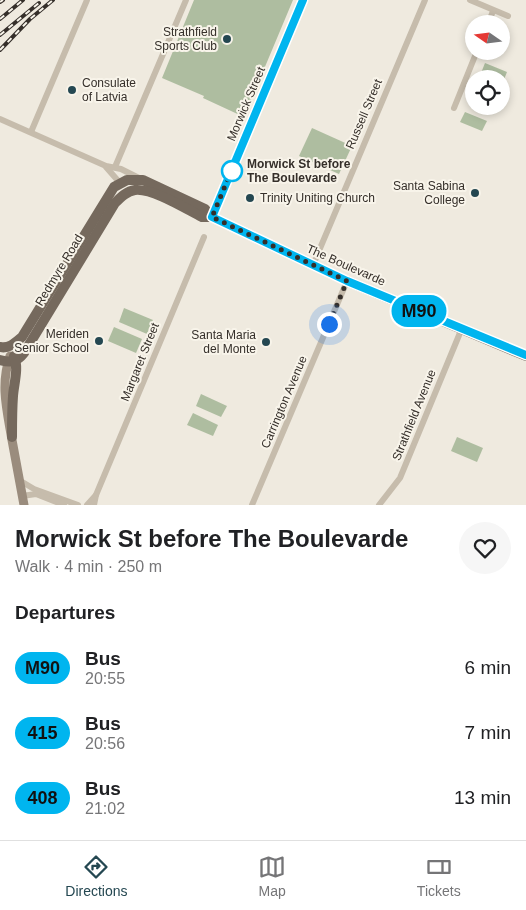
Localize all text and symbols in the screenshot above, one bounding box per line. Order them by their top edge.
north arrow [465,15,510,60]
map controls [465,15,510,115]
place label: Strathfield Sports Club [154,25,217,53]
marker: Strathfield Sports Club [221,33,233,45]
street label: Morwick Street [224,64,268,143]
button: locate [465,70,510,115]
place label: Consulate of Latvia [82,76,136,104]
street label: Russell Street [343,76,385,151]
marker: Consulate of Latvia [66,84,78,96]
place label: Morwick St before The Boulevarde [247,157,351,185]
marker: Morwick St before The Boulevarde [221,160,243,182]
place label: Santa Sabina College [393,179,465,207]
marker: Santa Sabina College [469,187,481,199]
place label: Trinity Uniting Church [260,191,375,205]
marker: Trinity Uniting Church [244,192,256,204]
street label: Redmyre Road [32,232,86,308]
street label: The Boulevarde [304,241,388,289]
line badge: M90 [390,295,448,327]
text: M90 [401,301,437,321]
your location [317,312,342,337]
street label: Margaret Street [118,320,162,403]
place label: Meriden Senior School [14,327,89,355]
place label: Santa Maria del Monte [191,328,256,356]
marker: Meriden Senior School [93,335,105,347]
marker: Santa Maria del Monte [260,336,272,348]
street label: Carrington Avenue [258,353,310,450]
street label: Strathfield Avenue [389,367,439,463]
button: heart [459,522,511,574]
text: Morwick St before The Boulevarde [15,525,408,552]
text: Walk · 4 min · 250 m [15,558,162,575]
text: Departures [15,602,115,623]
text: Bus [85,648,121,669]
text: 6 min [465,657,511,678]
text: M90 [25,658,60,678]
text: 20:55 [85,670,125,687]
text: Bus [85,713,121,734]
text: 7 min [465,722,511,743]
text: 415 [27,723,58,743]
text: 20:56 [85,735,125,752]
text: Bus [85,778,121,799]
text: 13 min [454,787,511,808]
text: 408 [27,788,58,808]
text: 21:02 [85,800,125,817]
tab: Directions [65,853,128,899]
tab: Map [258,853,286,899]
tab: Tickets [417,853,461,899]

